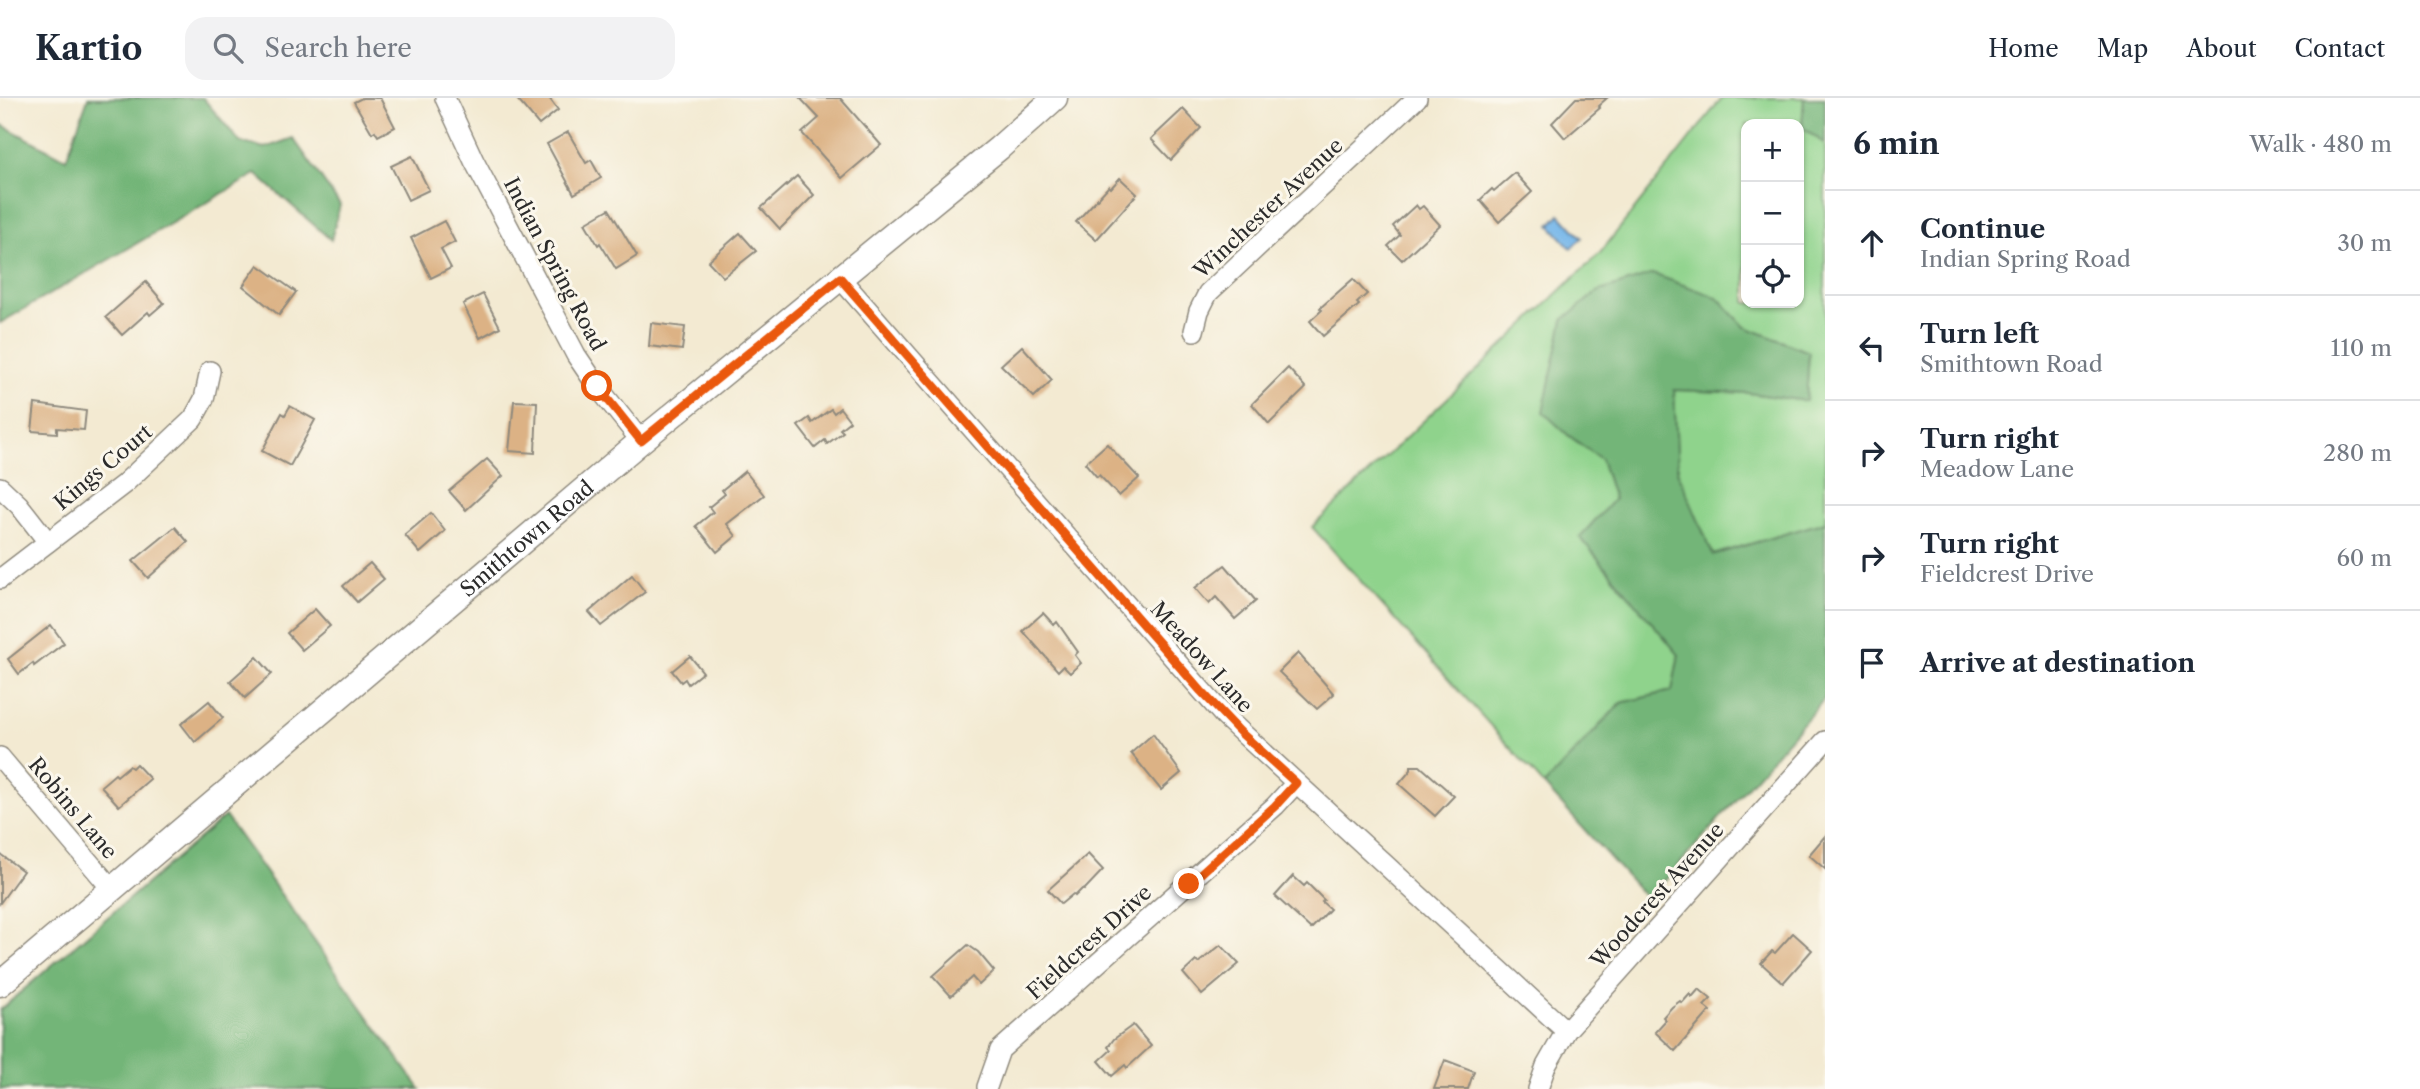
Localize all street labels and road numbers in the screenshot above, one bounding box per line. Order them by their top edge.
street label: Winchester Avenue [1188,133,1348,284]
street label: Indian Spring Road [499,173,611,355]
street label: Kings Court [49,419,157,515]
street label: Smithtown Road [455,474,598,602]
street label: Meadow Lane [1146,596,1258,718]
street label: Robins Lane [23,752,123,864]
street label: Woodcrest Avenue [1584,817,1729,974]
street label: Fieldcrest Drive [1022,880,1156,1004]

